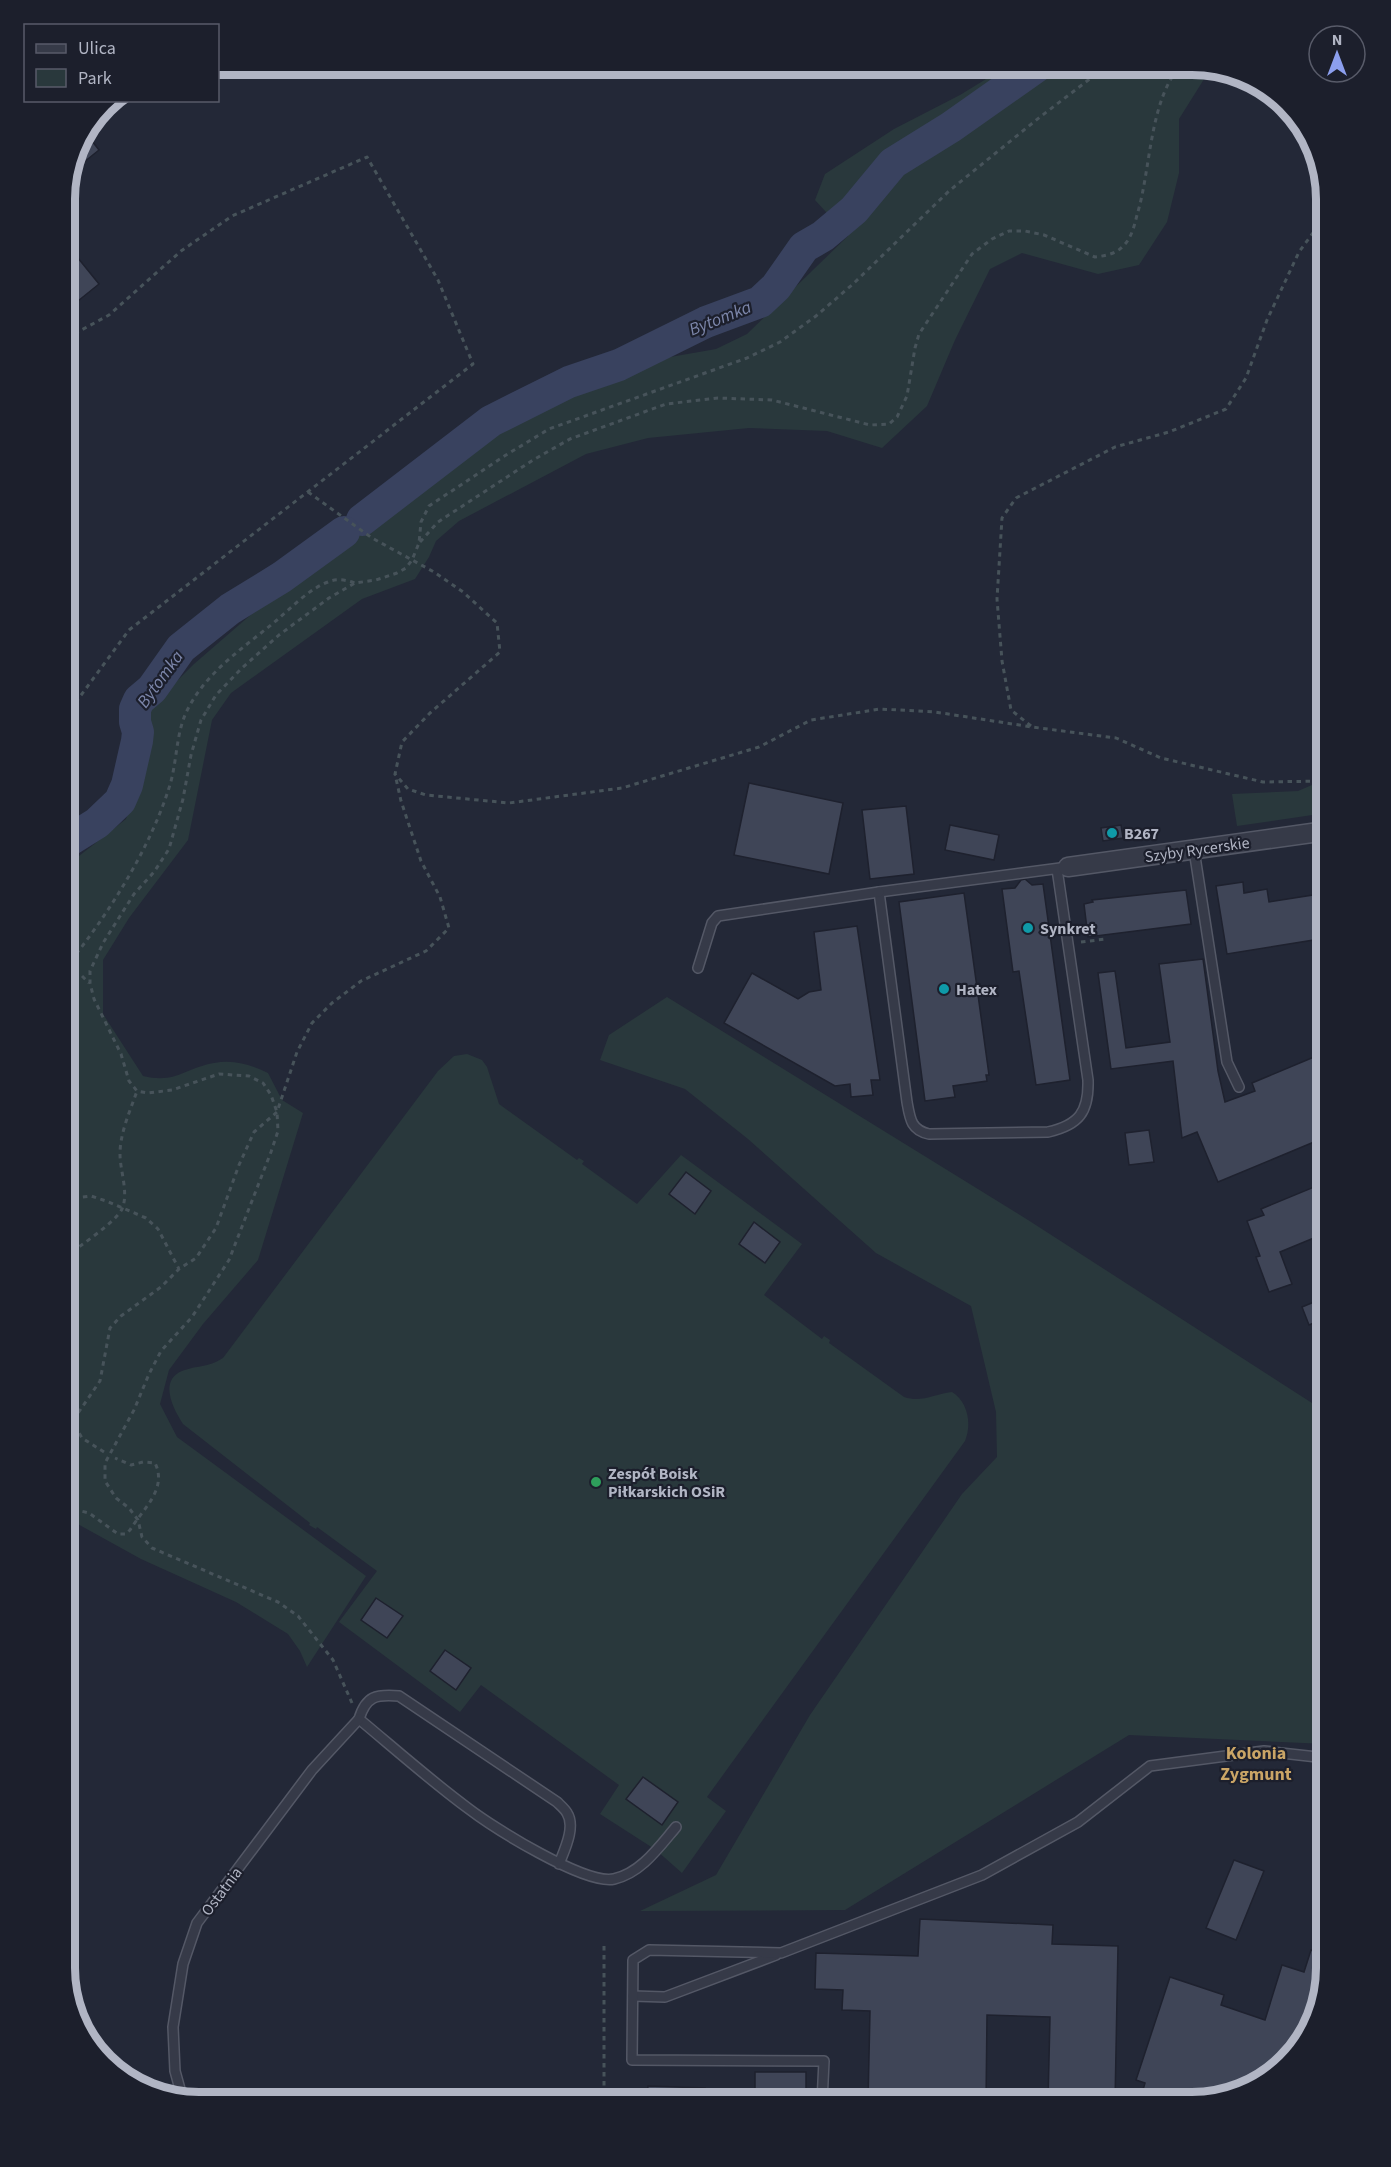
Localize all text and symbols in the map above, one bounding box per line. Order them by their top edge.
legend [24,24,219,102]
north arrow [1307,24,1367,84]
text: N [1332,29,1342,51]
text: Ulica [78,36,116,61]
text: Park [78,66,112,91]
water label: Bytomka [685,295,755,342]
water label: Bytomka [131,645,190,713]
place label: B267 [1124,823,1159,845]
marker: B267 [1105,826,1119,840]
street label: Szyby Rycerskie [1143,832,1251,868]
place label: Synkret [1040,918,1096,940]
marker: Synkret [1021,921,1035,935]
place label: Hatex [956,979,997,1001]
marker: Hatex [937,982,951,996]
place label: Zespół Boisk Piłkarskich OSiR [608,1463,725,1503]
marker: Zespół Boisk Piłkarskich OSiR [589,1475,603,1489]
district label: Kolonia Zygmunt [1220,1741,1292,1787]
street label: Ostatnia [196,1863,247,1921]

